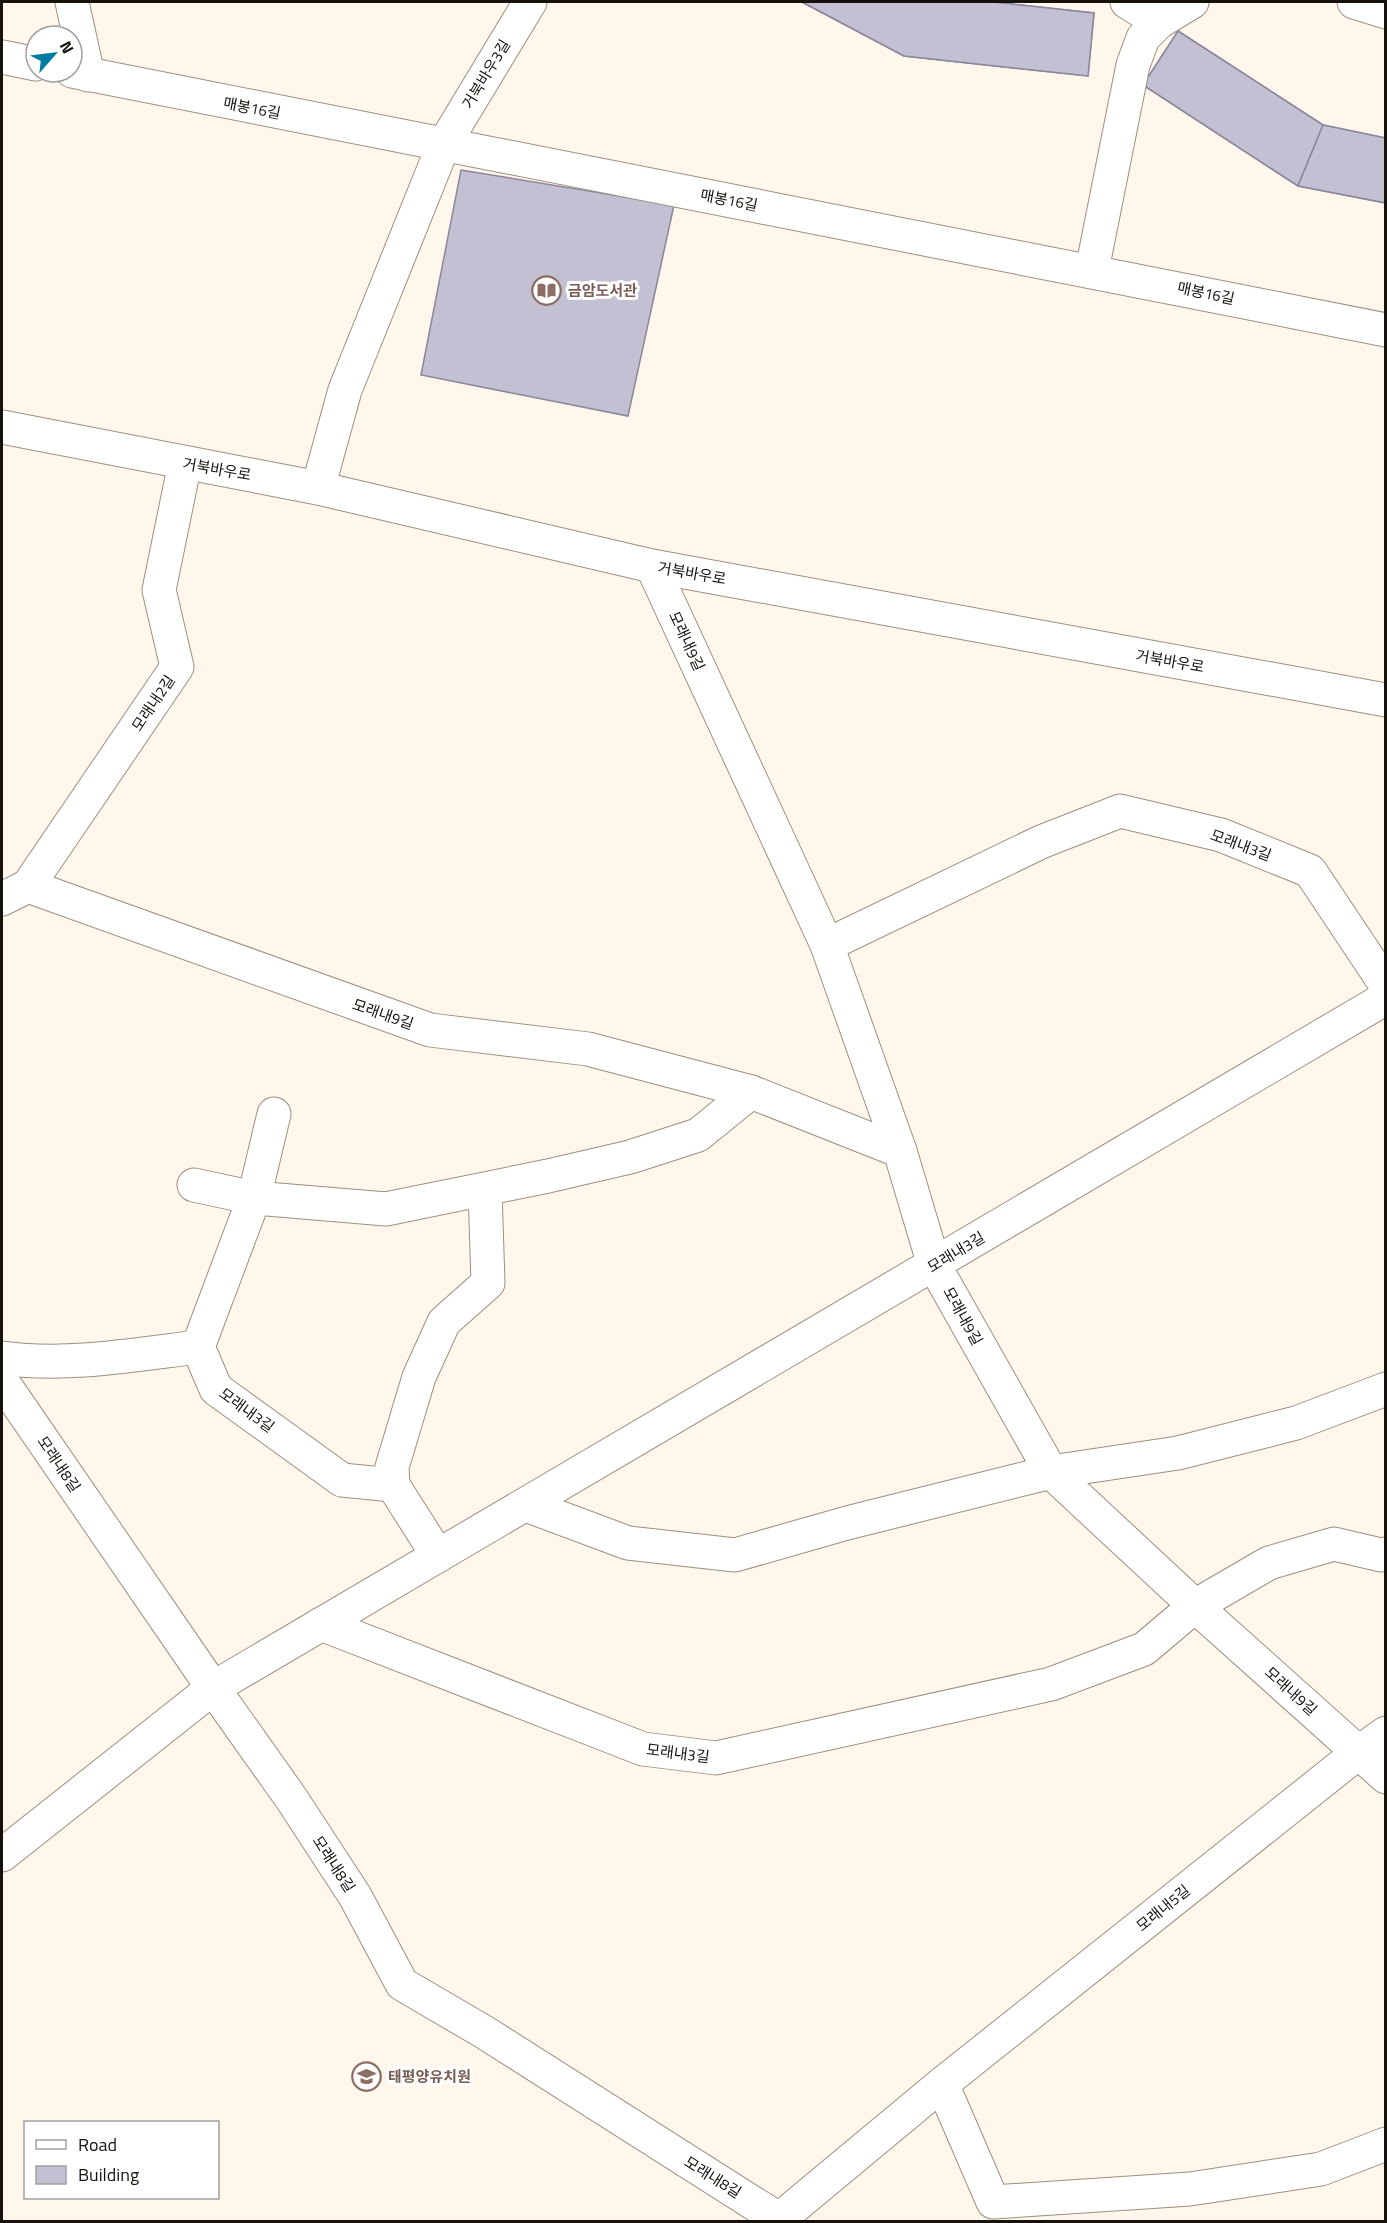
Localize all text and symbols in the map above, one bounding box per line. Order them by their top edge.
north arrow [24,24,84,84]
street label: 거북바우3길 [456,35,516,113]
text: N [54,36,80,57]
street label: 매봉16길 [221,91,283,125]
street label: 매봉16길 [698,183,760,217]
library icon: 금암도서관 [531,274,563,306]
street label: 매봉16길 [1175,276,1237,310]
place label: 금암도서관 [568,279,637,302]
street label: 거북바우로 [181,452,253,486]
street label: 거북바우로 [656,556,728,590]
street label: 모래내9길 [663,607,711,675]
street label: 거북바우로 [1134,644,1206,678]
street label: 모래내2길 [126,670,180,736]
street label: 모래내3길 [1207,823,1275,867]
street label: 모래내9길 [349,993,417,1035]
street label: 모래내3길 [923,1226,989,1278]
street label: 모래내9길 [938,1283,988,1349]
street label: 모래내3길 [215,1382,279,1438]
street label: 모래내8길 [32,1431,86,1497]
street label: 모래내9길 [1260,1661,1322,1721]
street label: 모래내3길 [645,1738,711,1768]
street label: 모래내8길 [307,1831,361,1897]
street label: 모래내5길 [1131,1879,1195,1937]
school or university icon: 태평양유치원 [351,2060,383,2092]
place label: 태평양유치원 [388,2065,471,2088]
legend [24,2121,219,2199]
text: Road [78,2131,117,2158]
street label: 모래내8길 [680,2150,746,2204]
text: Building [78,2161,139,2188]

